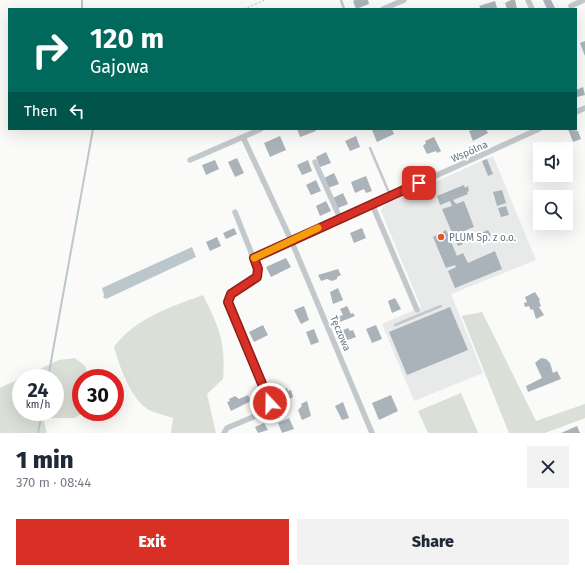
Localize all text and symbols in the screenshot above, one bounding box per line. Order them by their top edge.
text: 120 m [90,22,164,55]
icon: right [24,24,76,76]
text: Gajowa [90,56,149,78]
icon: left [66,100,88,122]
text: Then [24,102,58,120]
street label: Wspólna [449,139,490,165]
map controls [533,142,573,230]
button: sound [533,142,573,182]
pin [402,166,436,200]
icon: arrive [408,172,430,194]
button: search [533,190,573,230]
marker: PLUM Sp. z o.o. [436,232,446,242]
place label: PLUM Sp. z o.o. [449,232,516,244]
street label: Tęczowa [327,314,353,353]
speed limit sign: 30 [72,369,124,421]
text: 24 [27,378,49,402]
position arrow [249,382,291,424]
text: km/h [26,399,50,411]
text: 1 min [16,446,74,474]
button: close [527,446,569,488]
text: 370 m · 08:44 [16,475,91,490]
button: Exit [16,519,289,565]
button: Share [297,519,569,565]

